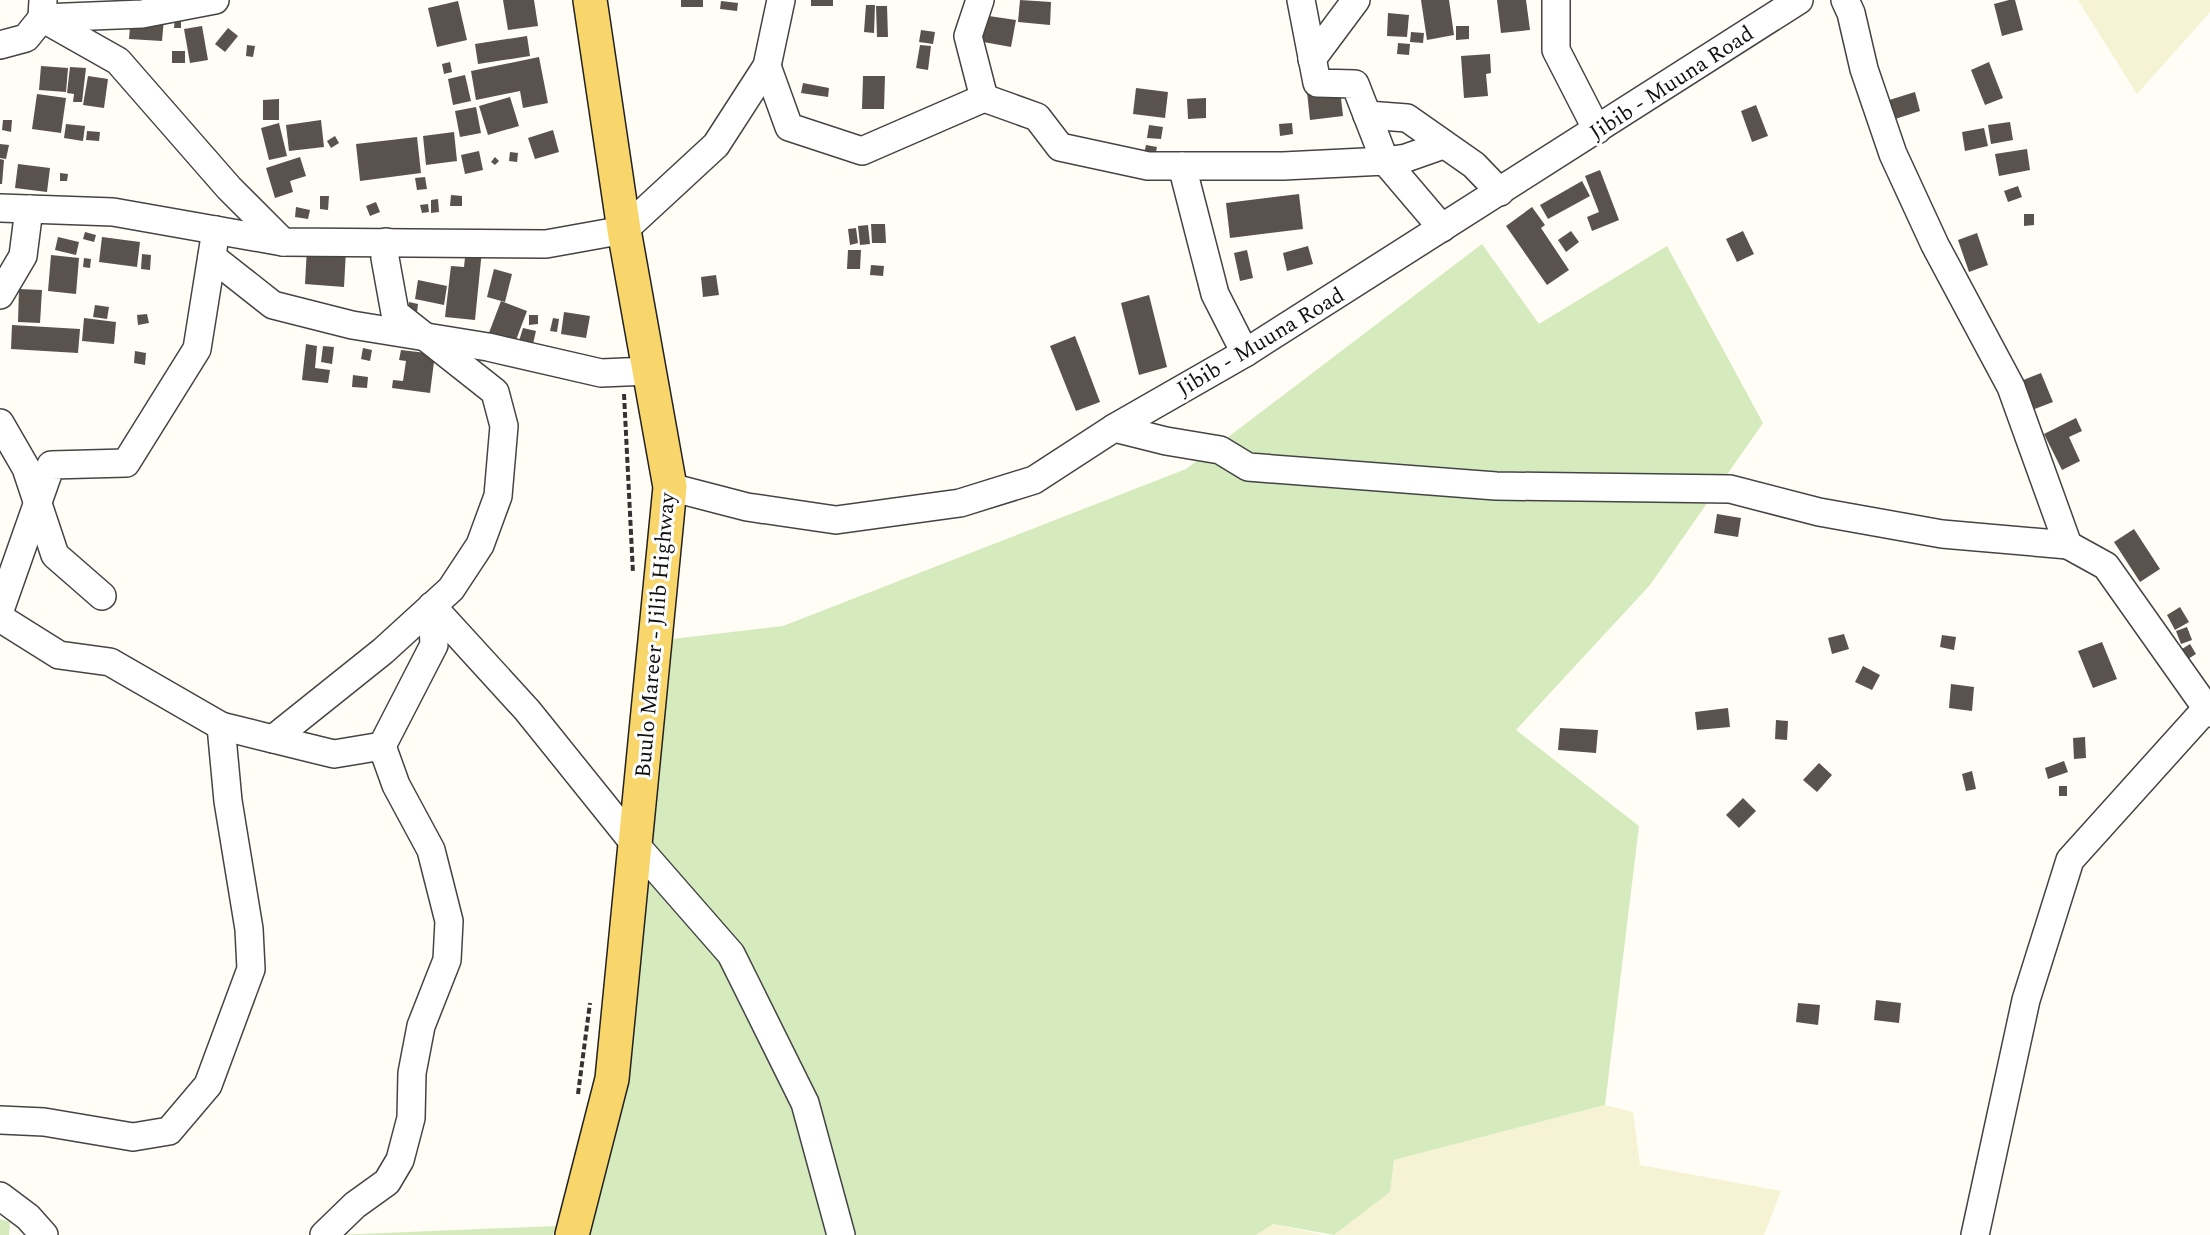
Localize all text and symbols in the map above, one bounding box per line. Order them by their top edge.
street label: Jibib - Muuna Road [1583,18,1761,149]
street label: Jibib - Muuna Road [1171,279,1351,405]
street label: Buulo Mareer - Jilib Highway [627,490,685,779]

